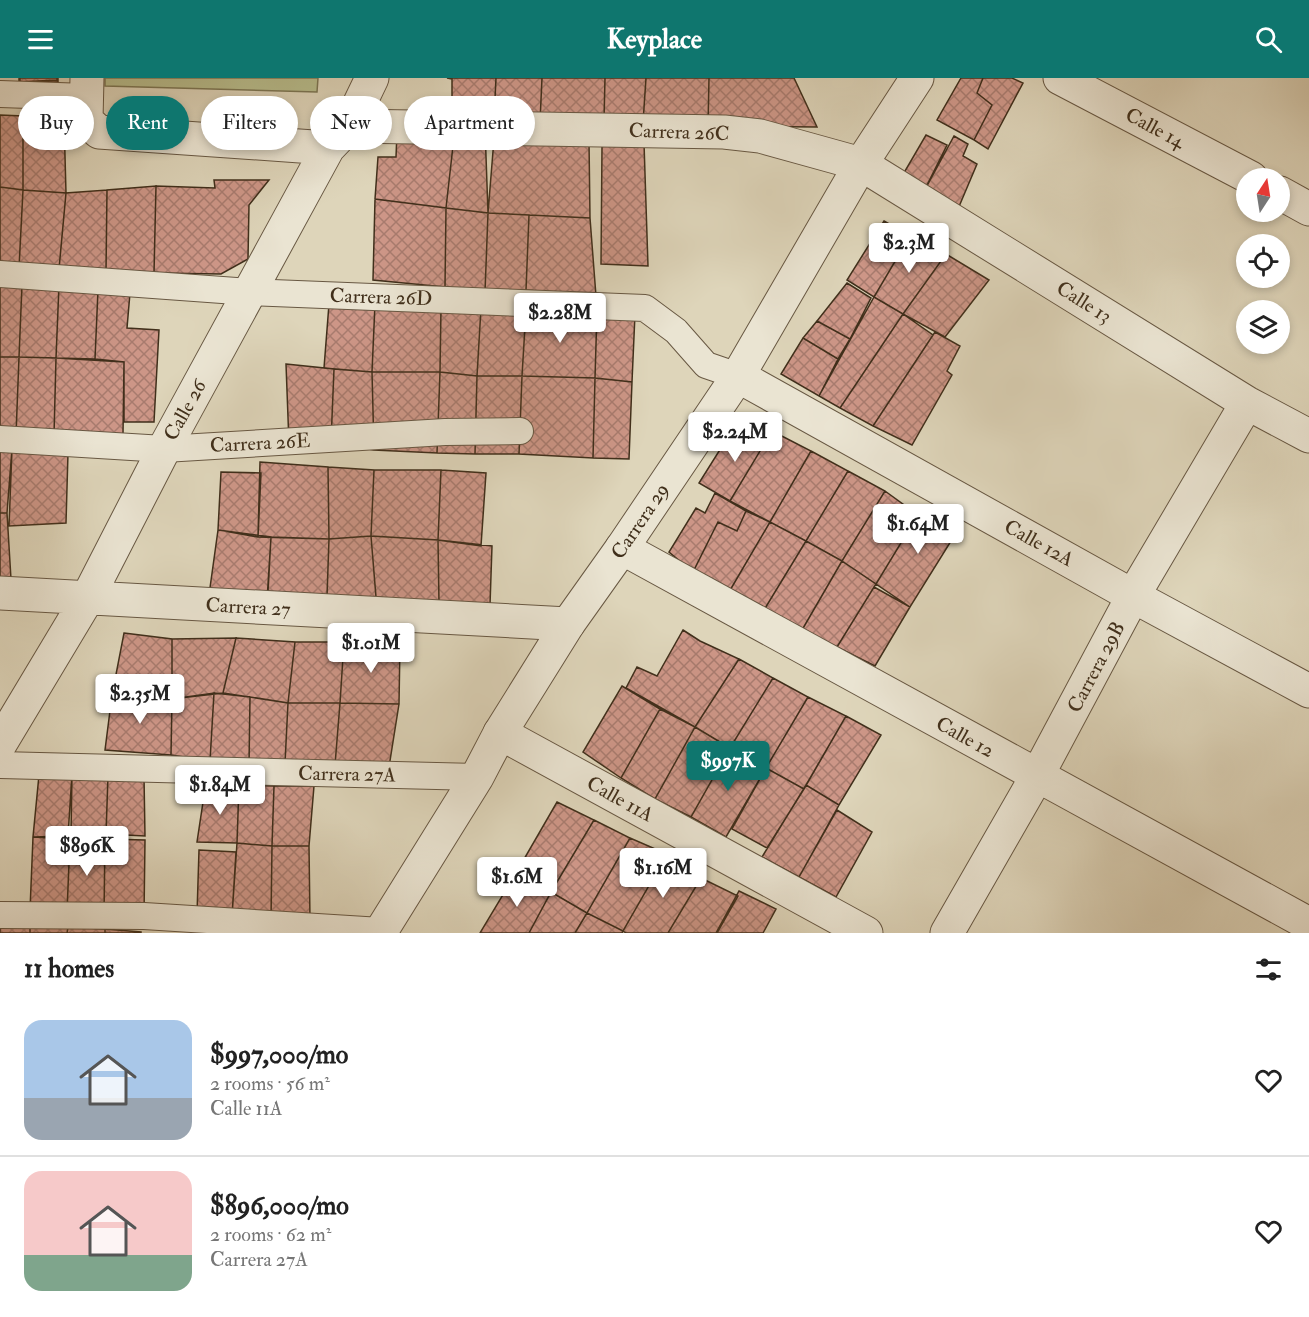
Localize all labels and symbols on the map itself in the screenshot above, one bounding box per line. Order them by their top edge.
street label: Calle 14 [1121,102,1190,155]
street label: Carrera 26C [628,118,730,146]
north arrow [1236,168,1290,222]
pin: $2.3M [867,223,951,274]
street label: Calle 13 [1052,275,1116,329]
street label: Carrera 26D [329,283,433,311]
pin: $2.28M [511,293,609,344]
street label: Calle 26 [158,374,212,445]
pin: $2.24M [686,412,784,463]
street label: Carrera 26E [209,428,311,458]
street label: Carrera 29 [606,478,674,564]
pin: $1.64M [869,504,967,555]
street label: Calle 12A [1000,514,1078,572]
street label: Carrera 27 [205,592,291,622]
street label: Carrera 29B [1062,617,1130,717]
pin: $1.01M [322,623,420,674]
pin: $2.35M [91,674,189,725]
street label: Calle 12 [931,711,999,763]
pin: $997K [686,741,770,792]
street label: Carrera 27A [298,761,396,787]
pin: $1.84M [171,765,269,816]
street label: Calle 11A [582,770,658,828]
pin: $896K [45,826,129,877]
pin: $1.16M [614,848,712,899]
pin: $1.6M [475,857,559,908]

